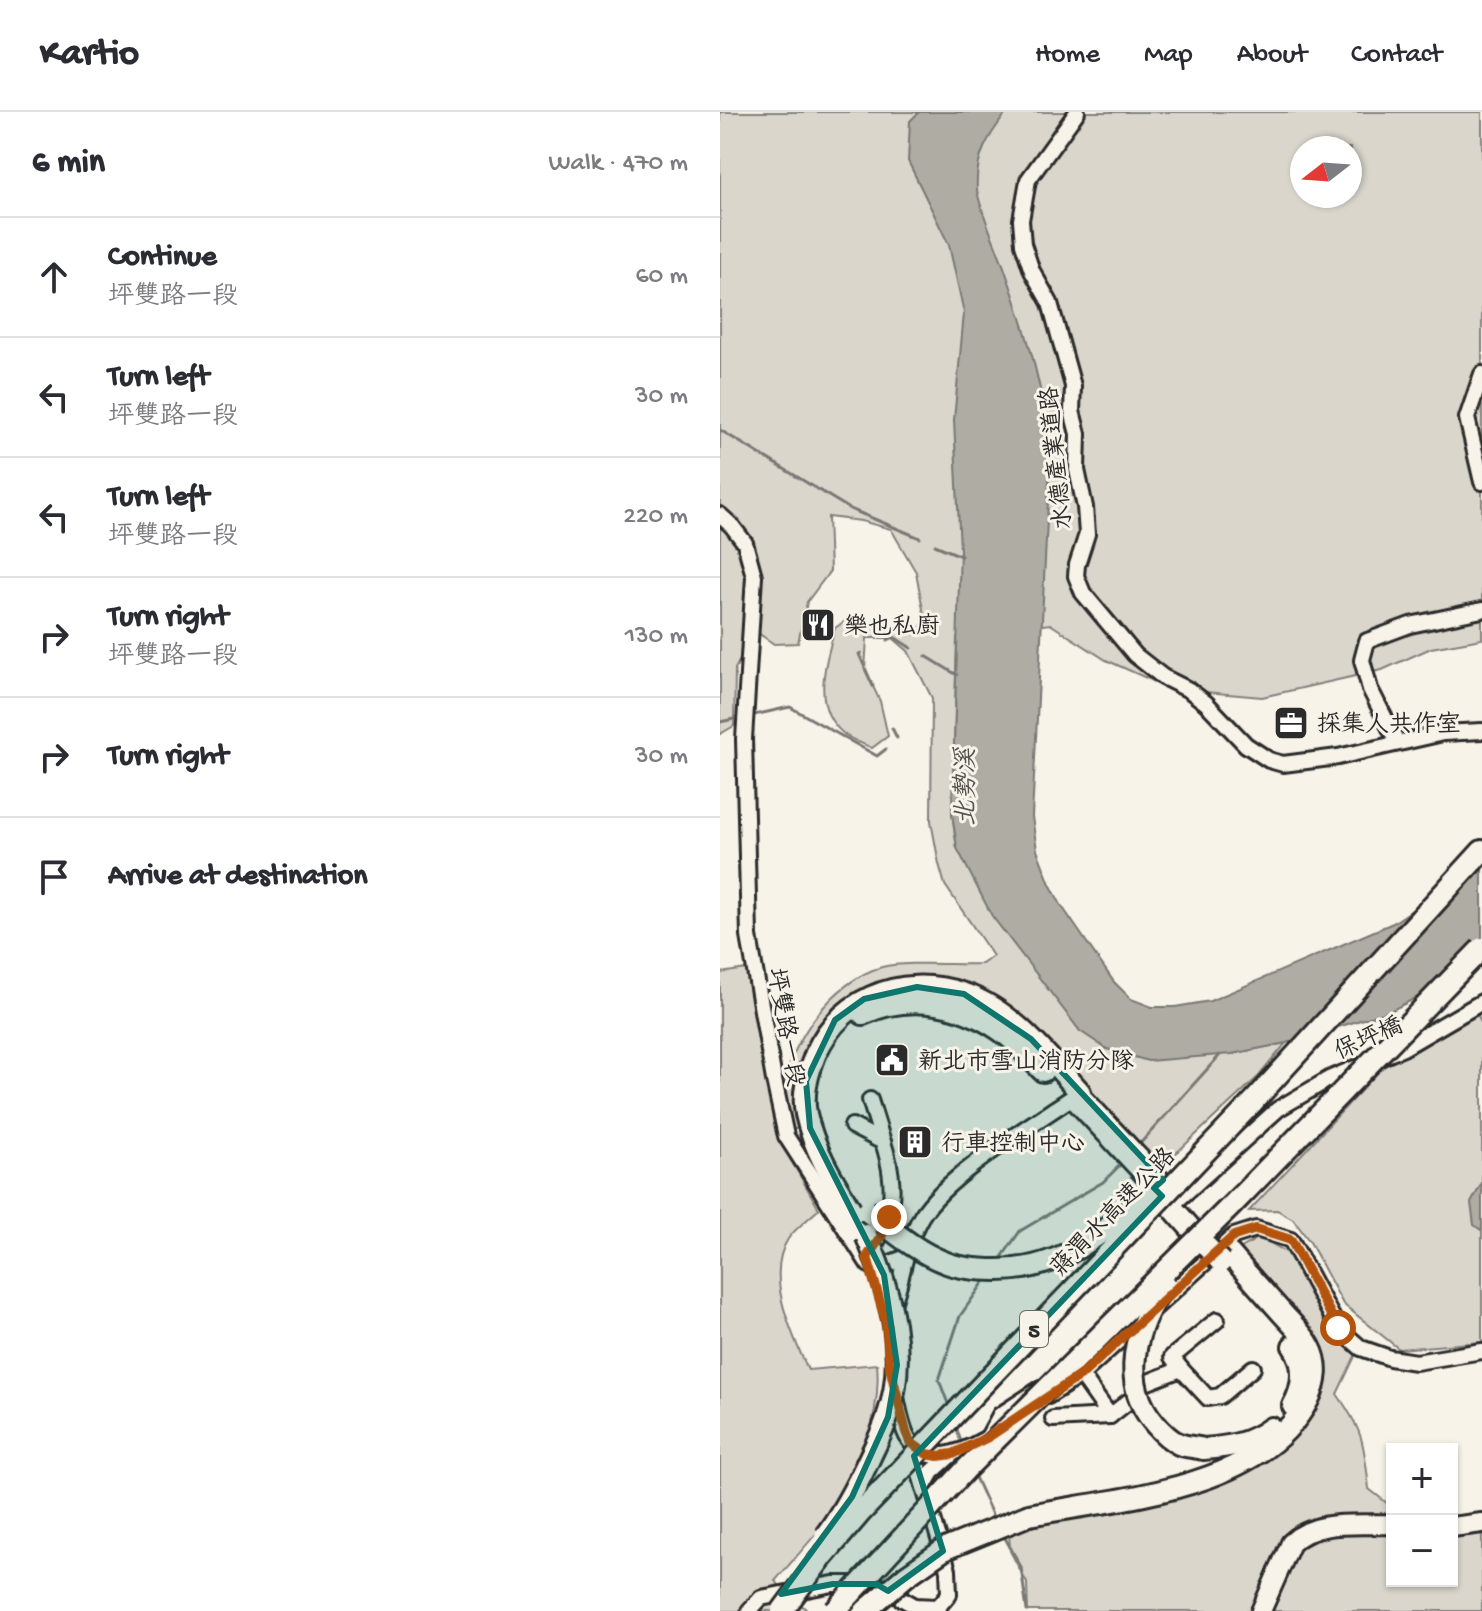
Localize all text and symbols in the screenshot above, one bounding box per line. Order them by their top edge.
text: Kartio [40,33,139,77]
text: Home [1035,39,1100,72]
text: Map [1144,39,1193,72]
text: About [1237,39,1307,72]
text: Contact [1351,39,1442,72]
north arrow [1290,136,1362,208]
text: 6 min [32,144,105,184]
text: Walk · 470 m [548,149,688,180]
text: Continue [108,241,217,276]
icon: ahead [32,255,76,299]
text: 60 m [635,262,688,293]
text: 坪雙路一段 [108,283,238,314]
text: Turn left [108,361,209,396]
icon: left [32,375,76,419]
text: 30 m [635,382,688,413]
street label: 水德產業道路 [1035,385,1080,531]
text: 坪雙路一段 [108,403,238,434]
text: Turn left [108,481,209,516]
icon: left [32,495,76,539]
text: 220 m [623,502,688,533]
text: 坪雙路一段 [108,523,238,554]
text: Turn right [108,601,228,636]
restaurant icon: 樂也私廚 [799,606,837,644]
place label: 樂也私廚 [844,612,940,643]
icon: right [32,615,76,659]
text: 130 m [625,622,688,653]
text: 坪雙路一段 [108,643,238,674]
office icon: 採集人共作室 [1272,704,1310,742]
place label: 採集人共作室 [1317,711,1461,741]
icon: right [32,735,76,779]
text: Turn right [108,740,228,775]
text: 30 m [635,742,688,773]
water label: 北勢溪 [951,746,984,826]
icon: arrive [32,855,76,899]
text: Arrive at destination [108,860,368,895]
street label: 坪雙路一段 [759,966,810,1089]
street label: 保坪橋 [1330,1011,1408,1068]
public building icon: 新北市雪山消防分隊 [873,1041,911,1079]
place label: 新北市雪山消防分隊 [918,1048,1134,1078]
building icon: 行車控制中心 [896,1123,934,1161]
place label: 行車控制中心 [941,1130,1085,1160]
street label: 蔣渭水高速公路 [1044,1142,1183,1284]
route end [871,1199,907,1235]
route start [1320,1310,1356,1346]
road number: 5 [1020,1311,1048,1347]
map controls [1386,1443,1458,1587]
button: + [1386,1443,1458,1515]
button: − [1386,1515,1458,1587]

